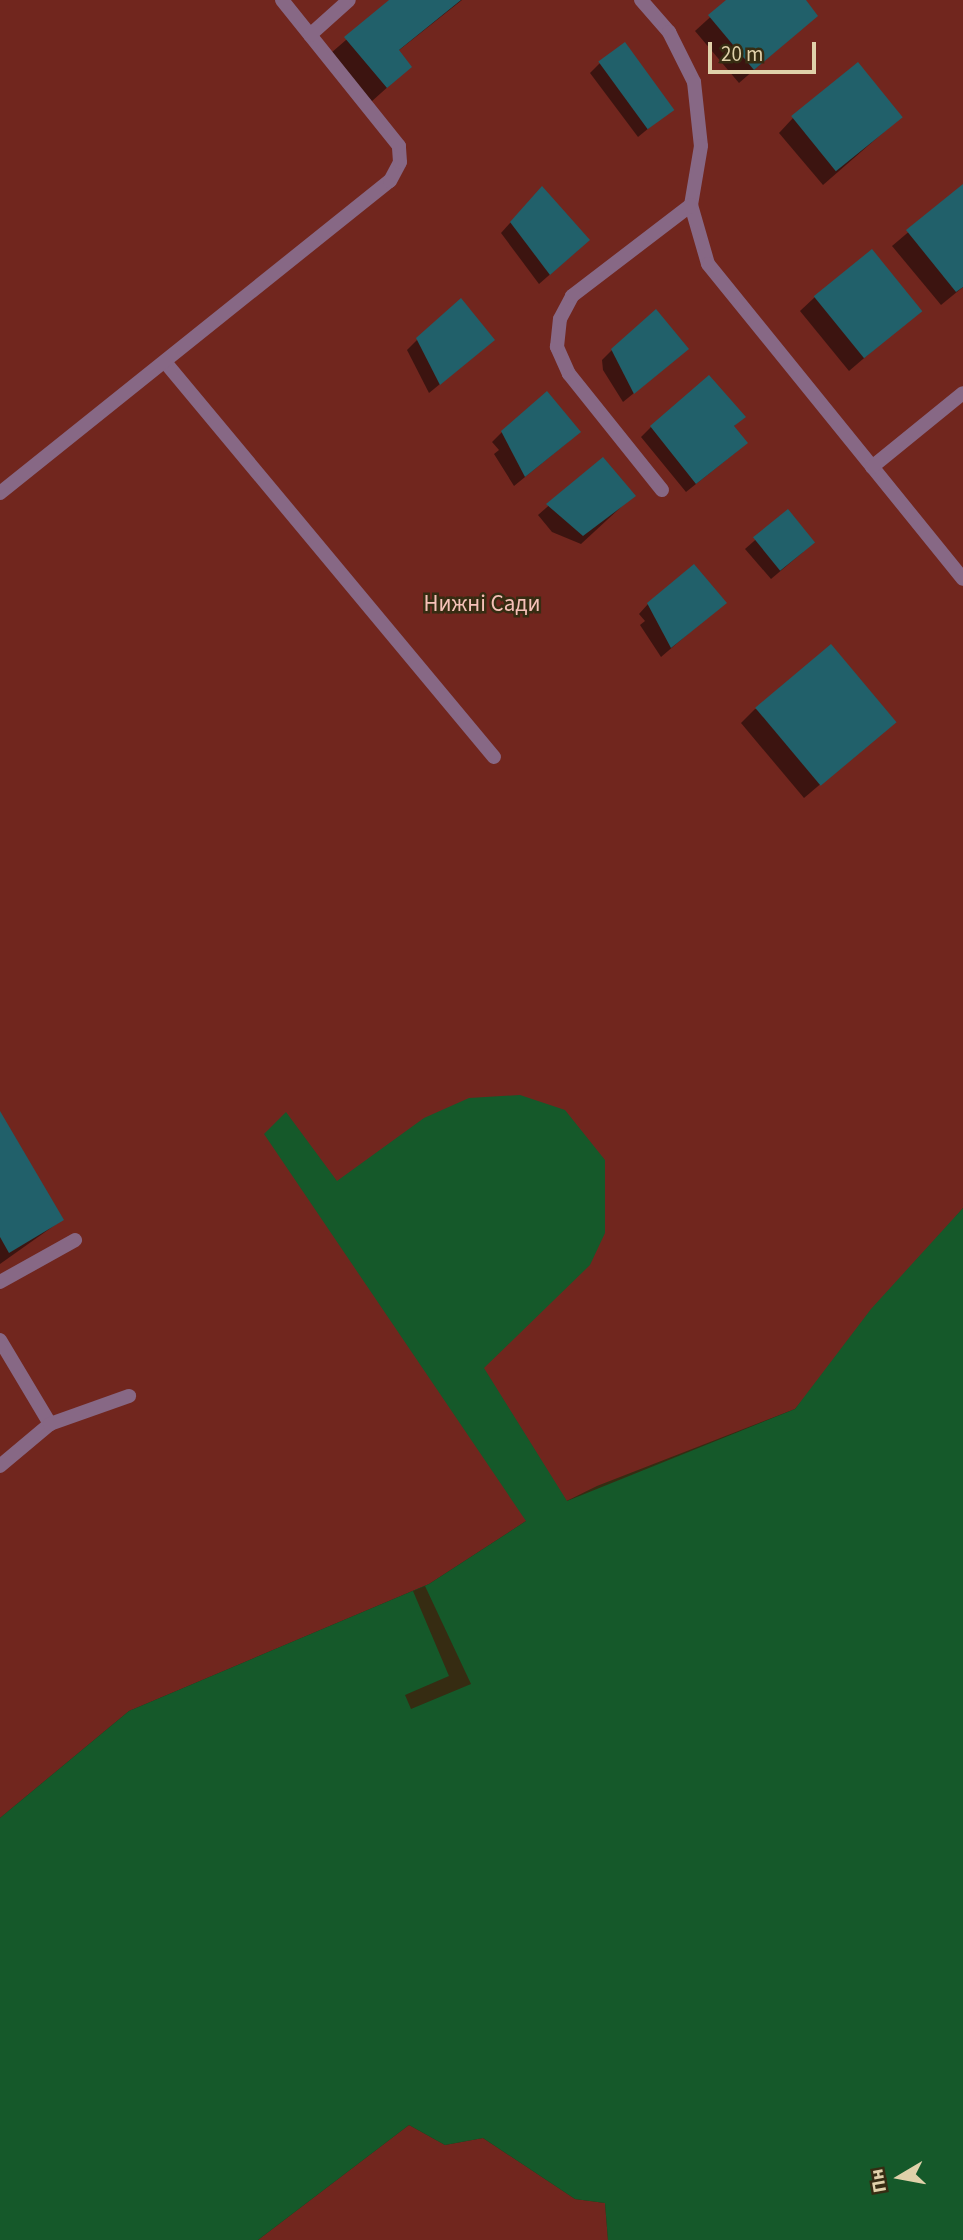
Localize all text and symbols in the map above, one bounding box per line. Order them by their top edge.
scale bar [711,28,820,72]
text: 20 m [721,39,763,69]
park label: Нижні Сади [424,590,540,618]
north arrow [865,2142,935,2212]
text: Пн [863,2167,894,2195]

